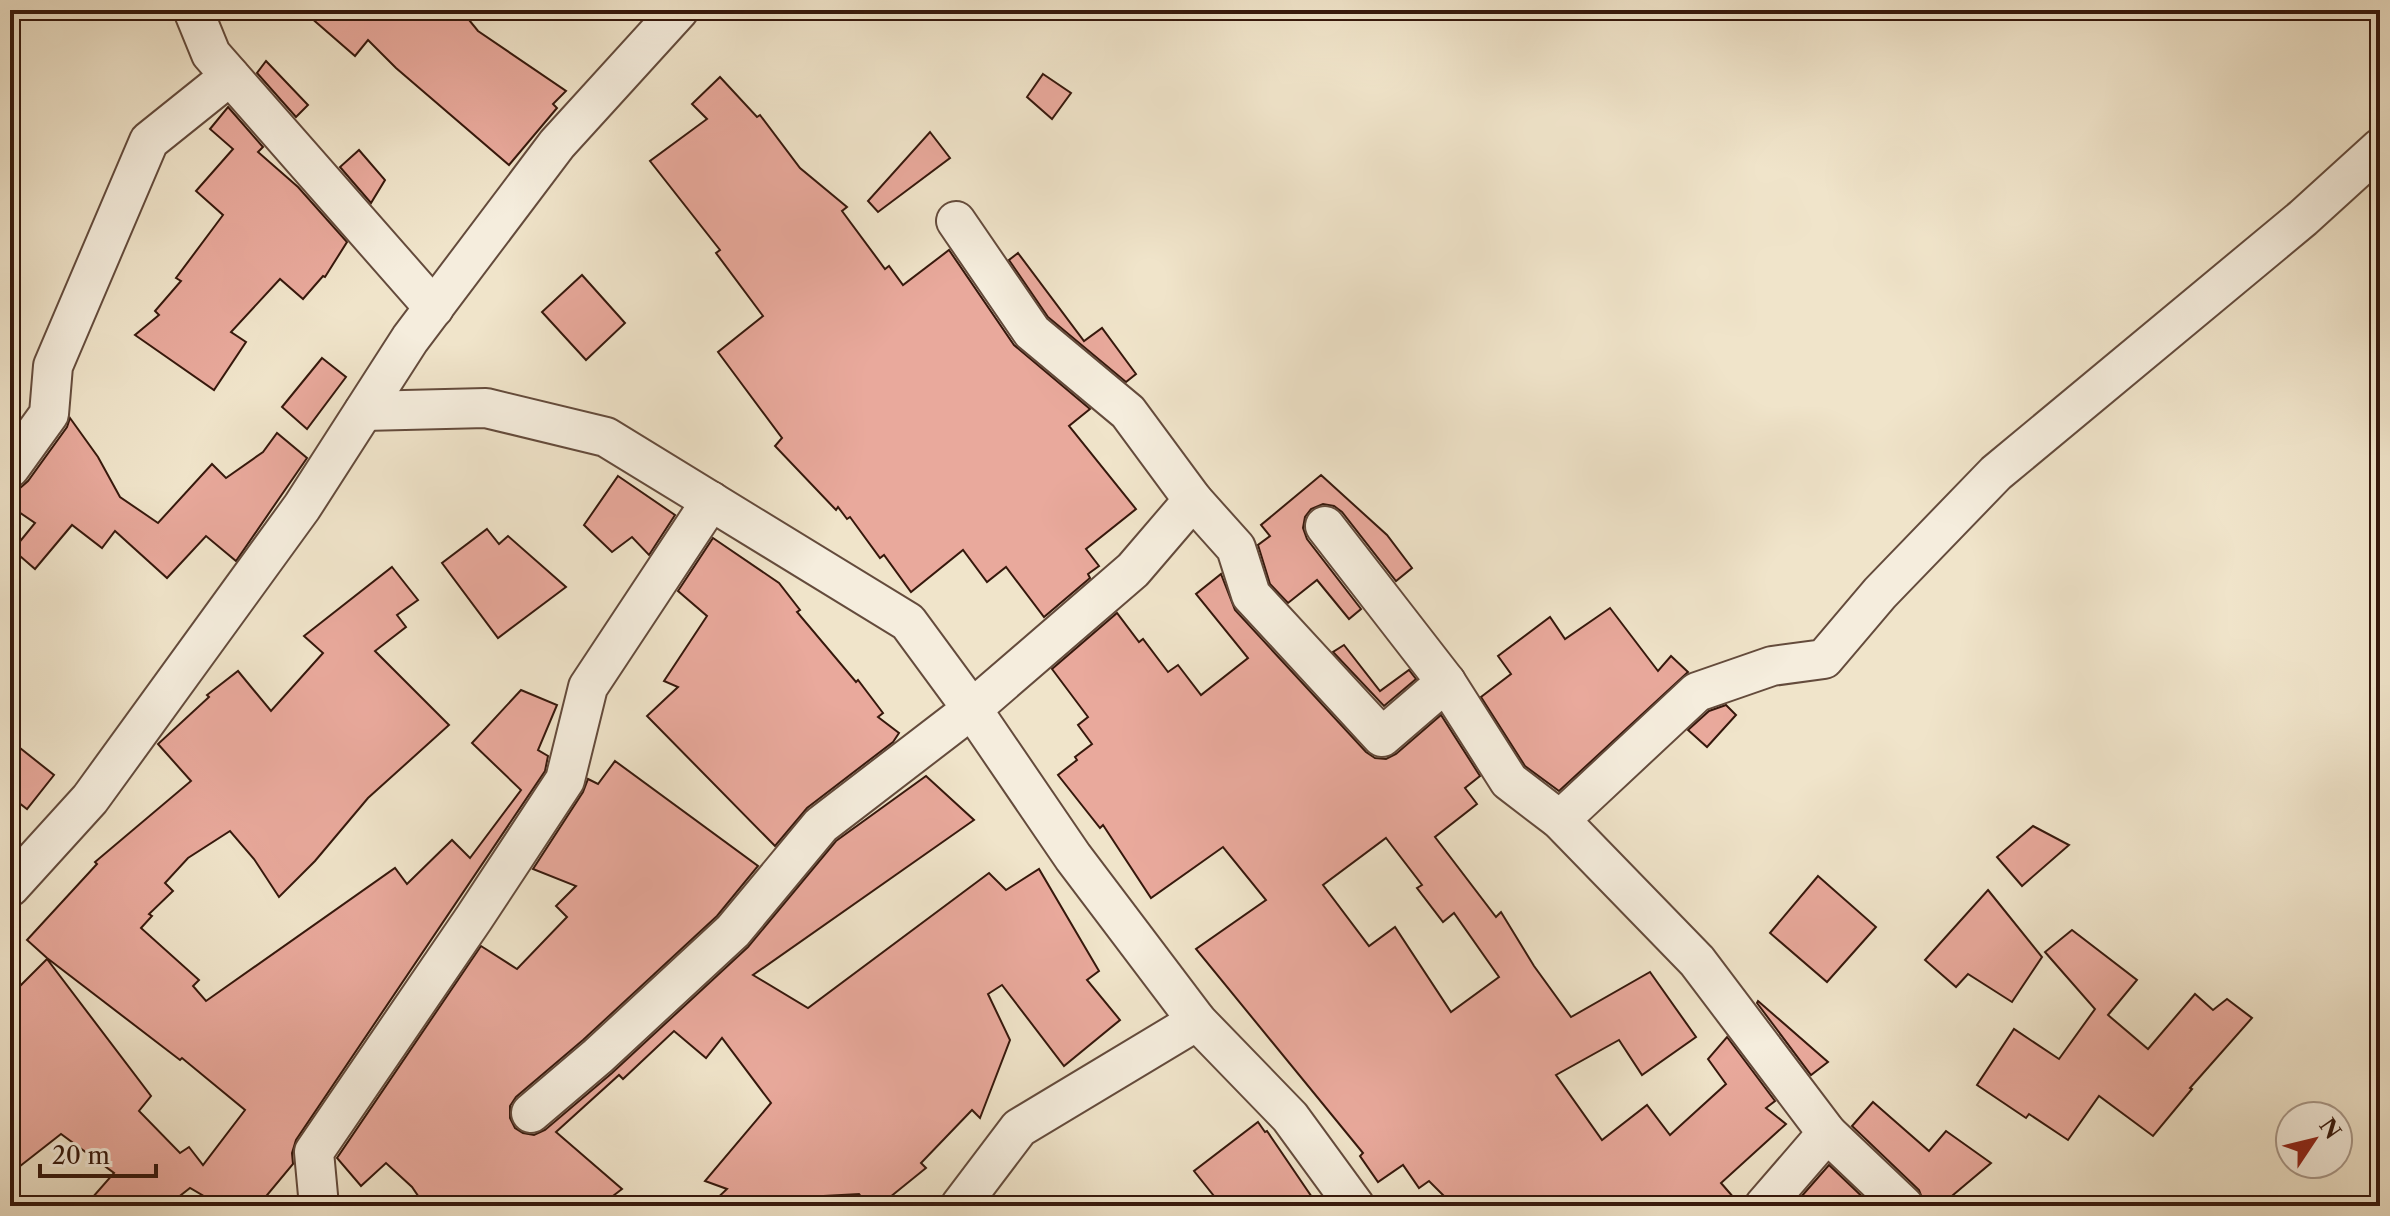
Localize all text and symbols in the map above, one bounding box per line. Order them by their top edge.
north arrow [2274,1100,2354,1180]
text: N [2313,1113,2347,1144]
scale bar [40,1128,156,1178]
text: 20 m [52,1141,110,1170]

